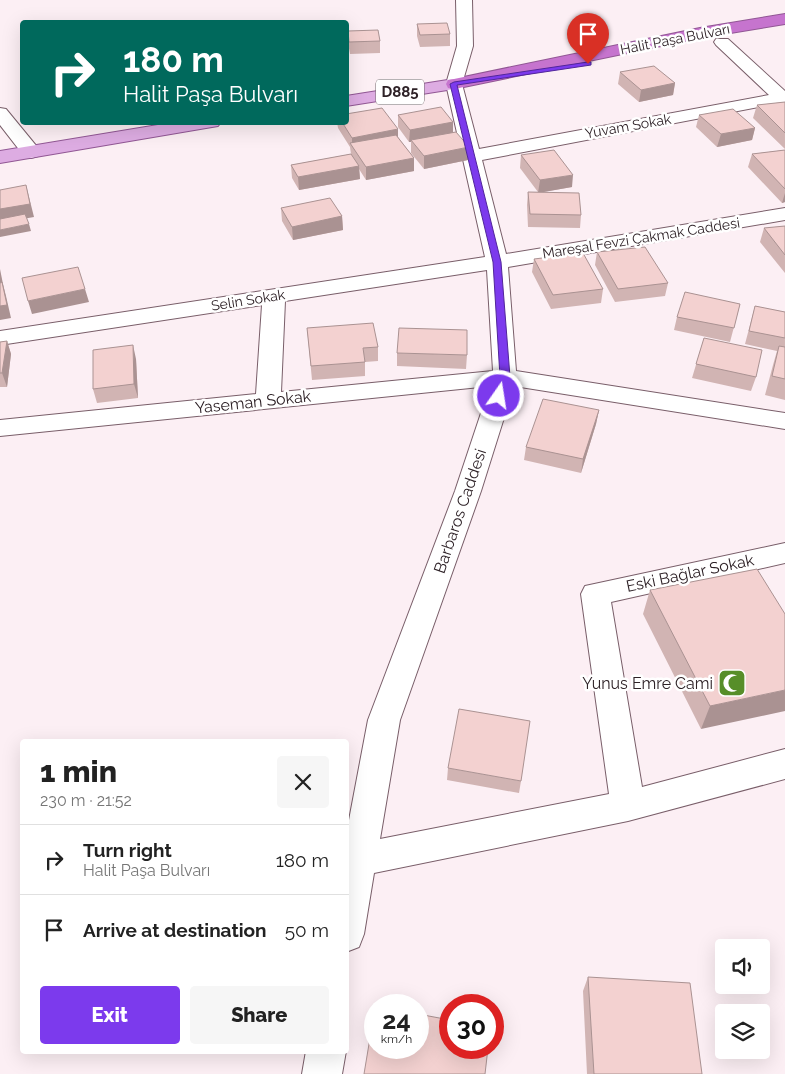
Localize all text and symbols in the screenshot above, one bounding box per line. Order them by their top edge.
pin [567,13,609,64]
icon: arrive [574,20,602,48]
street label: Halit Paşa Bulvarı [619,21,731,57]
text: 180 m [123,39,224,80]
icon: right [40,40,105,105]
road number: D885 [376,80,424,104]
text: Halit Paşa Bulvarı [123,81,298,107]
street label: Yuvam Sokak [584,110,673,141]
street label: Mareşal Fevzi Çakmak Caddesi [541,214,741,262]
street label: Selin Sokak [210,286,287,314]
position arrow [472,369,524,421]
street label: Yaseman Sokak [194,386,312,418]
street label: Barbaros Caddesi [430,446,490,576]
street label: Eski Bağlar Sokak [624,550,756,596]
mosque icon: Yunus Emre Cami [717,668,747,698]
place label: Yunus Emre Cami [582,674,713,693]
text: 1 min [40,754,117,789]
button: close [277,756,329,808]
text: 230 m · 21:52 [40,791,132,810]
text: Turn right [83,839,172,861]
icon: right [40,846,68,874]
text: 180 m [276,849,329,871]
text: Halit Paşa Bulvarı [83,861,210,880]
icon: arrive [40,916,68,944]
text: Arrive at destination [83,919,267,941]
text: 50 m [285,919,329,941]
map controls [715,939,770,1059]
button: sound [715,939,770,994]
button: Exit [40,986,180,1044]
button: Share [190,986,329,1044]
speed limit sign: 30 [439,994,504,1059]
button: layers [715,1004,770,1059]
text: 24 [382,1005,411,1035]
text: km/h [381,1032,412,1046]

